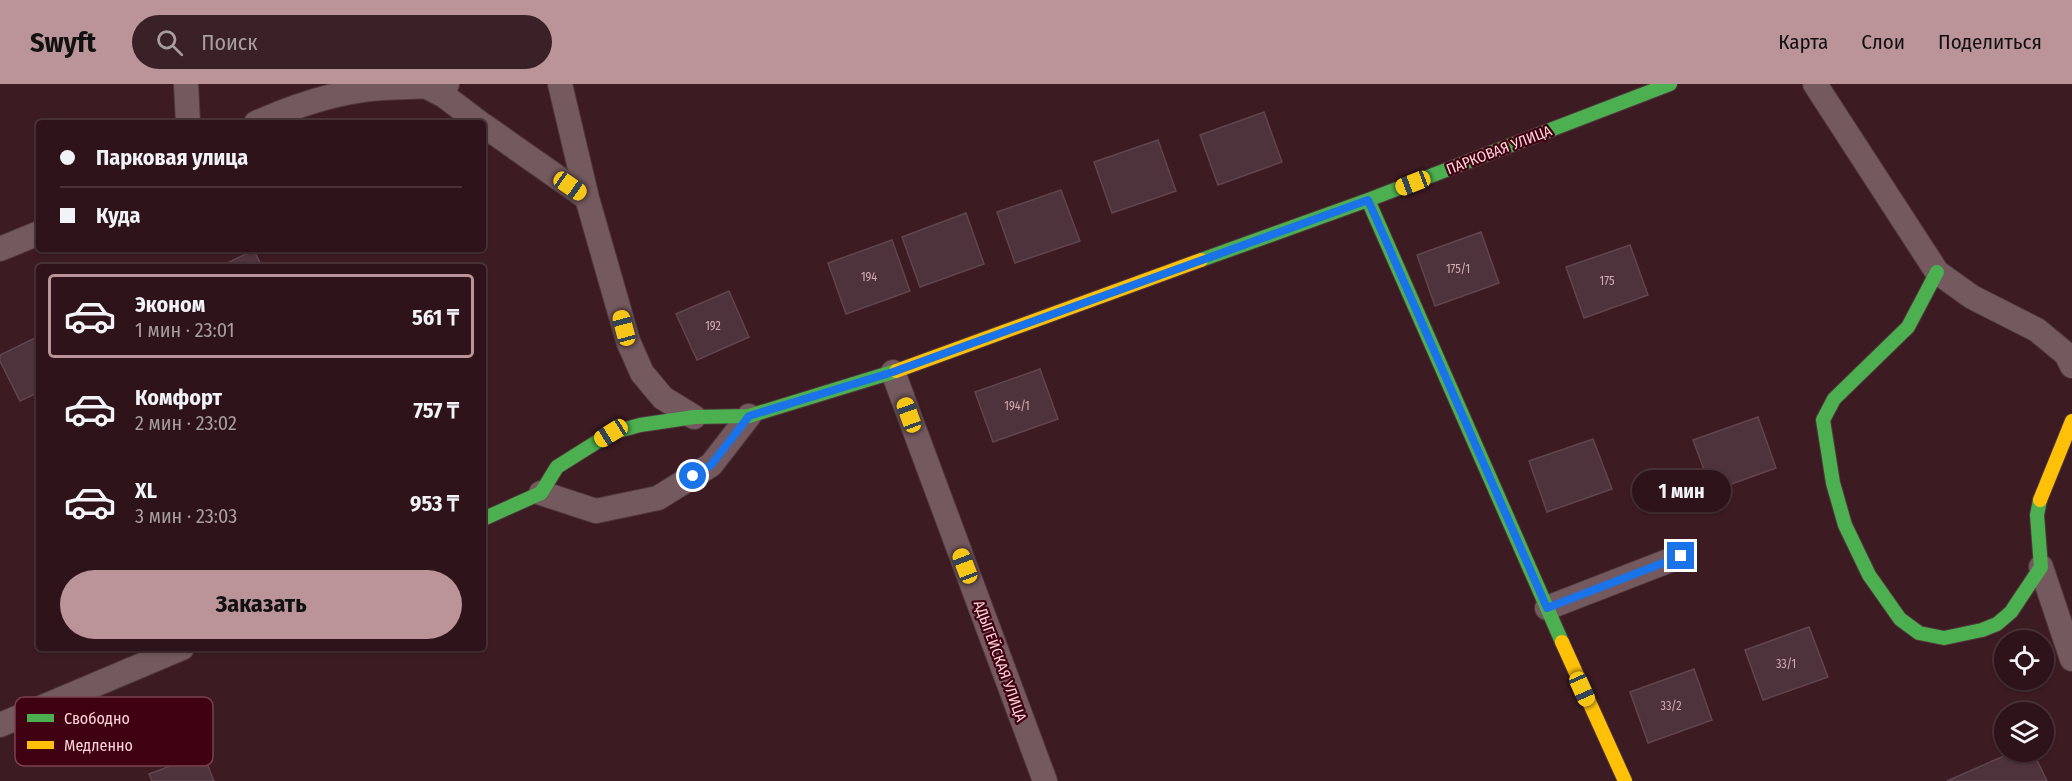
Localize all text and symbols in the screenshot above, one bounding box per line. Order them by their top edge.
search box [132,15,552,69]
text: Swyft [30,26,96,59]
icon: search [153,26,186,59]
text: Поиск [201,29,258,56]
text: Карта [1778,29,1828,55]
text: Слои [1861,29,1905,55]
text: Поделиться [1938,29,2042,55]
street label: ПАРКОВАЯ УЛИЦА [1444,122,1554,178]
text: Парковая улица [96,144,248,171]
car [550,168,590,204]
car [1393,168,1433,198]
text: Куда [96,202,140,229]
house number: 175/1 [1446,262,1470,276]
house number: 194 [861,270,877,284]
house number: 175 [1600,274,1615,288]
icon: car [63,289,117,343]
text: Эконом [135,291,205,318]
text: 561 ₸ [412,304,459,331]
car [611,308,637,348]
text: 1 мин · 23:01 [135,318,234,342]
house number: 192 [705,319,721,333]
icon: car [63,382,117,436]
text: Комфорт [135,384,222,411]
car [894,395,924,435]
text: 757 ₸ [414,397,459,424]
house number: 194/1 [1004,399,1030,413]
text: 2 мин · 23:02 [135,411,237,435]
car [591,416,631,450]
route start [679,462,706,489]
callout: 1 мин [1632,469,1730,511]
icon: car [63,475,117,529]
text: XL [135,477,157,504]
text: 1 мин [1658,479,1705,503]
text: 953 ₸ [410,490,459,517]
text: 3 мин · 23:03 [135,504,237,528]
route end [1667,542,1694,569]
car [950,546,980,586]
button: Заказать [60,570,462,639]
street label: АДЫГЕЙСКАЯ УЛИЦА [970,598,1030,724]
map controls [1994,630,2054,762]
button: locate [1994,630,2054,690]
house number: 33/1 [1776,657,1796,671]
car [1566,669,1598,709]
legend [15,697,213,766]
house number: 33/2 [1660,699,1682,713]
button: layers [1994,702,2054,762]
text: Свободно [64,709,130,728]
text: Медленно [64,736,133,755]

